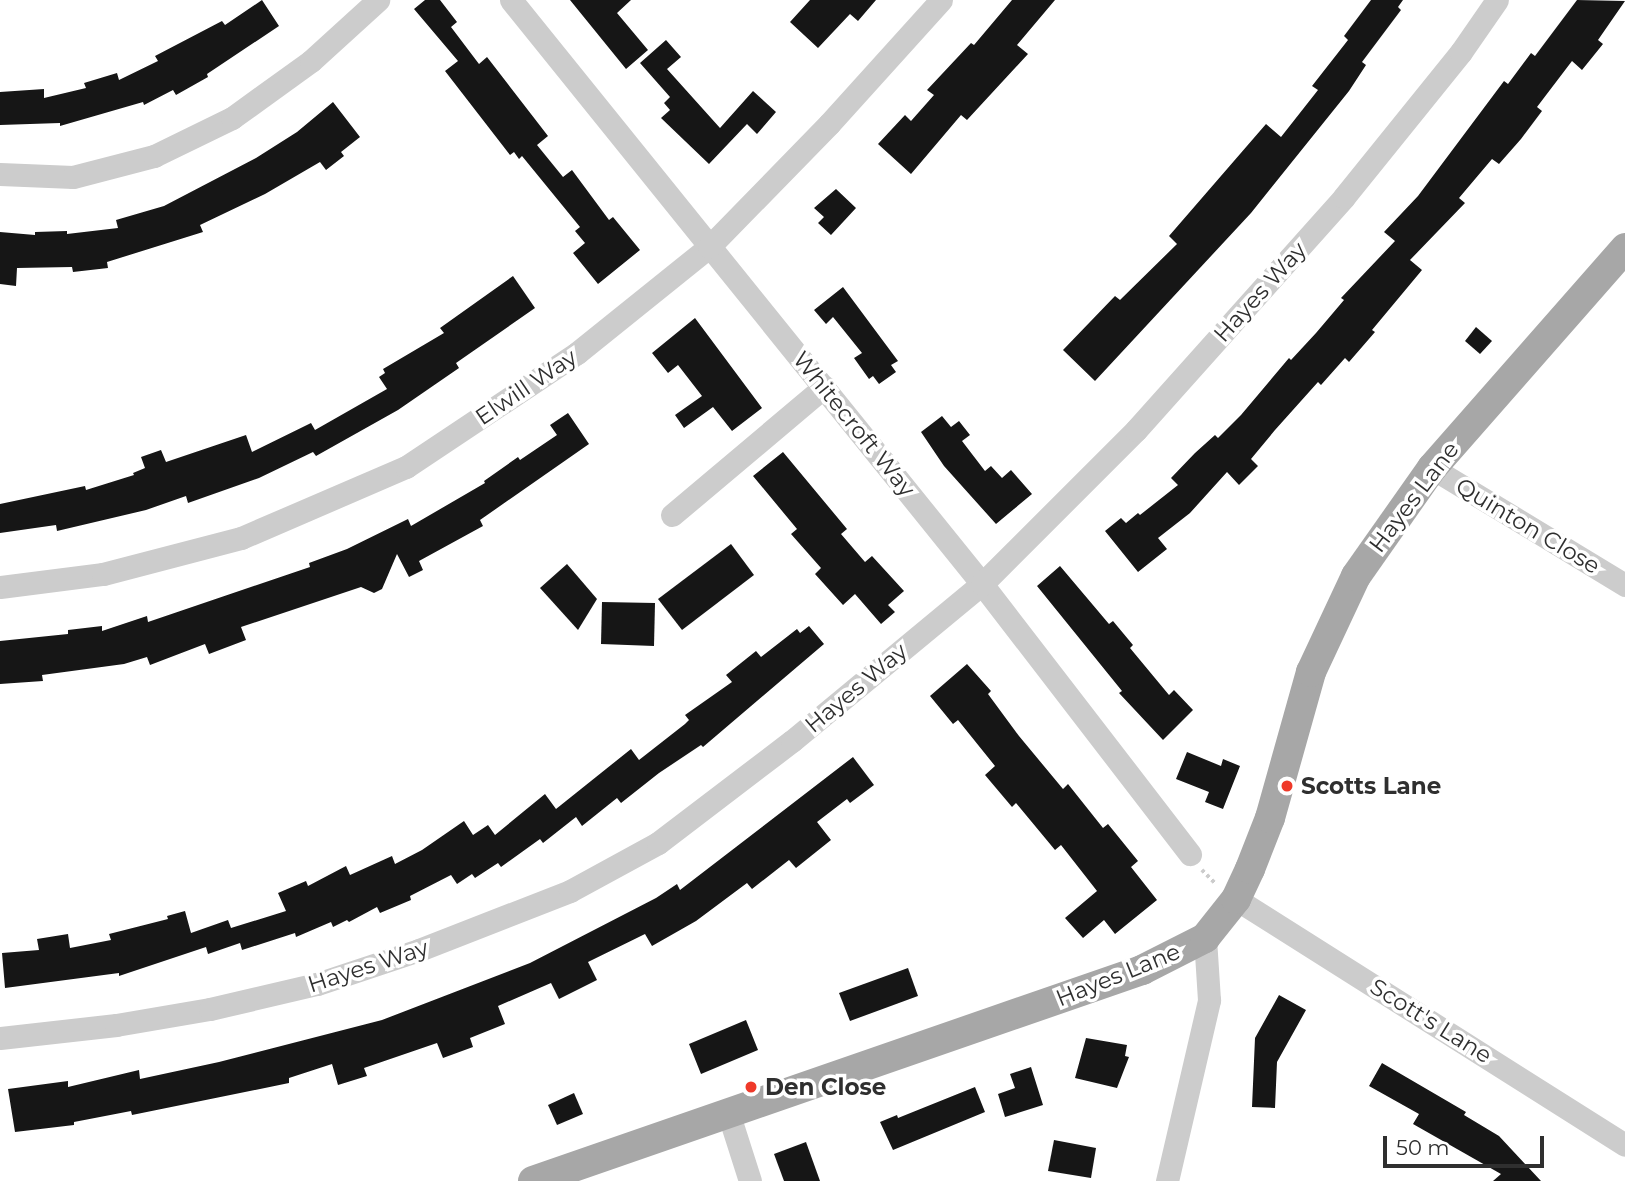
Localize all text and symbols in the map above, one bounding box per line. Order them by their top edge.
street label: Hayes Way [1208,236,1312,348]
street label: Elwill Way [470,343,582,431]
street label: Whitecroft Way [787,346,921,502]
street label: Hayes Lane [1363,436,1465,558]
street label: Quinton Close [1451,472,1605,580]
street label: Hayes Way [799,637,913,739]
place label: Scotts Lane [1301,772,1441,800]
marker: Scotts Lane [1279,778,1295,794]
street label: Hayes Way [304,934,432,998]
street label: Hayes Lane [1052,938,1184,1012]
street label: Scott's Lane [1365,973,1497,1069]
place label: Den Close [765,1073,886,1101]
marker: Den Close [743,1079,759,1095]
scale bar [1387,1122,1548,1166]
text: 50 m [1396,1135,1450,1160]

